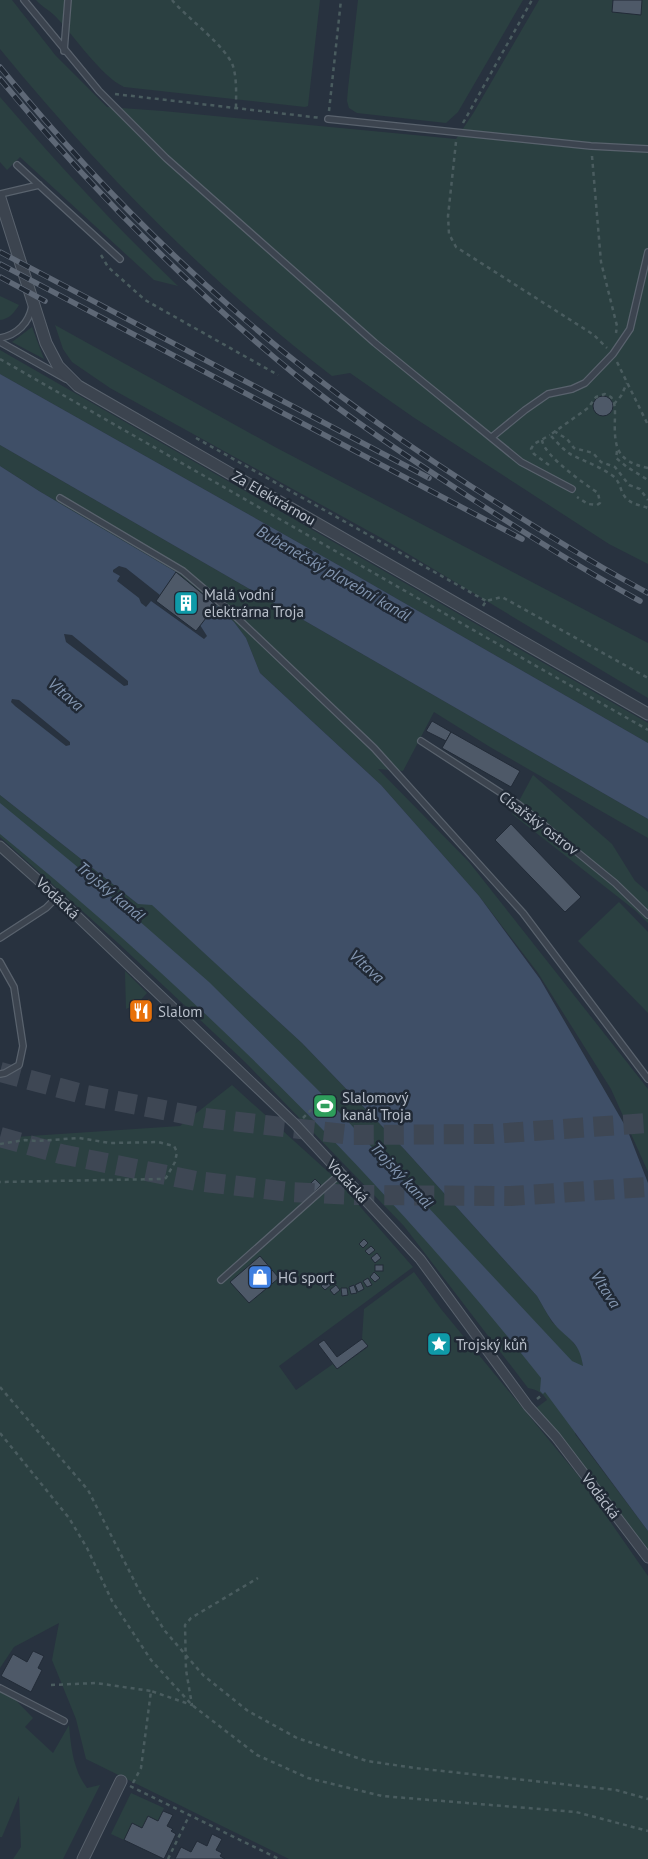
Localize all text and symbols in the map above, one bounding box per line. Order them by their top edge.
street label: Za Elektrárnou [229,466,319,530]
water label: Bubenečský plavební kanál [254,521,415,626]
place label: Malá vodní elektrárna Troja [204,585,304,621]
building icon: Malá vodní elektrárna Troja [173,590,199,616]
water label: Vltava [44,673,88,715]
street label: Císařský ostrov [495,787,583,860]
water label: Trojský kanál [73,857,150,926]
street label: Vodácká [32,872,84,923]
water label: Vltava [345,945,389,987]
restaurant icon: Slalom [128,998,154,1024]
place label: Slalom [158,1002,202,1021]
place label: Slalomový kanál Troja [342,1088,412,1124]
sports icon: Slalomový kanál Troja [312,1093,338,1119]
water label: Trojský kanál [366,1138,438,1213]
street label: Vodácká [322,1155,373,1207]
shop icon: HG sport [247,1264,273,1290]
water label: Vltava [587,1267,626,1312]
place label: HG sport [278,1268,334,1287]
place icon: Trojský kůň [426,1331,452,1357]
place label: Trojský kůň [456,1335,527,1354]
street label: Vodácká [577,1468,624,1523]

